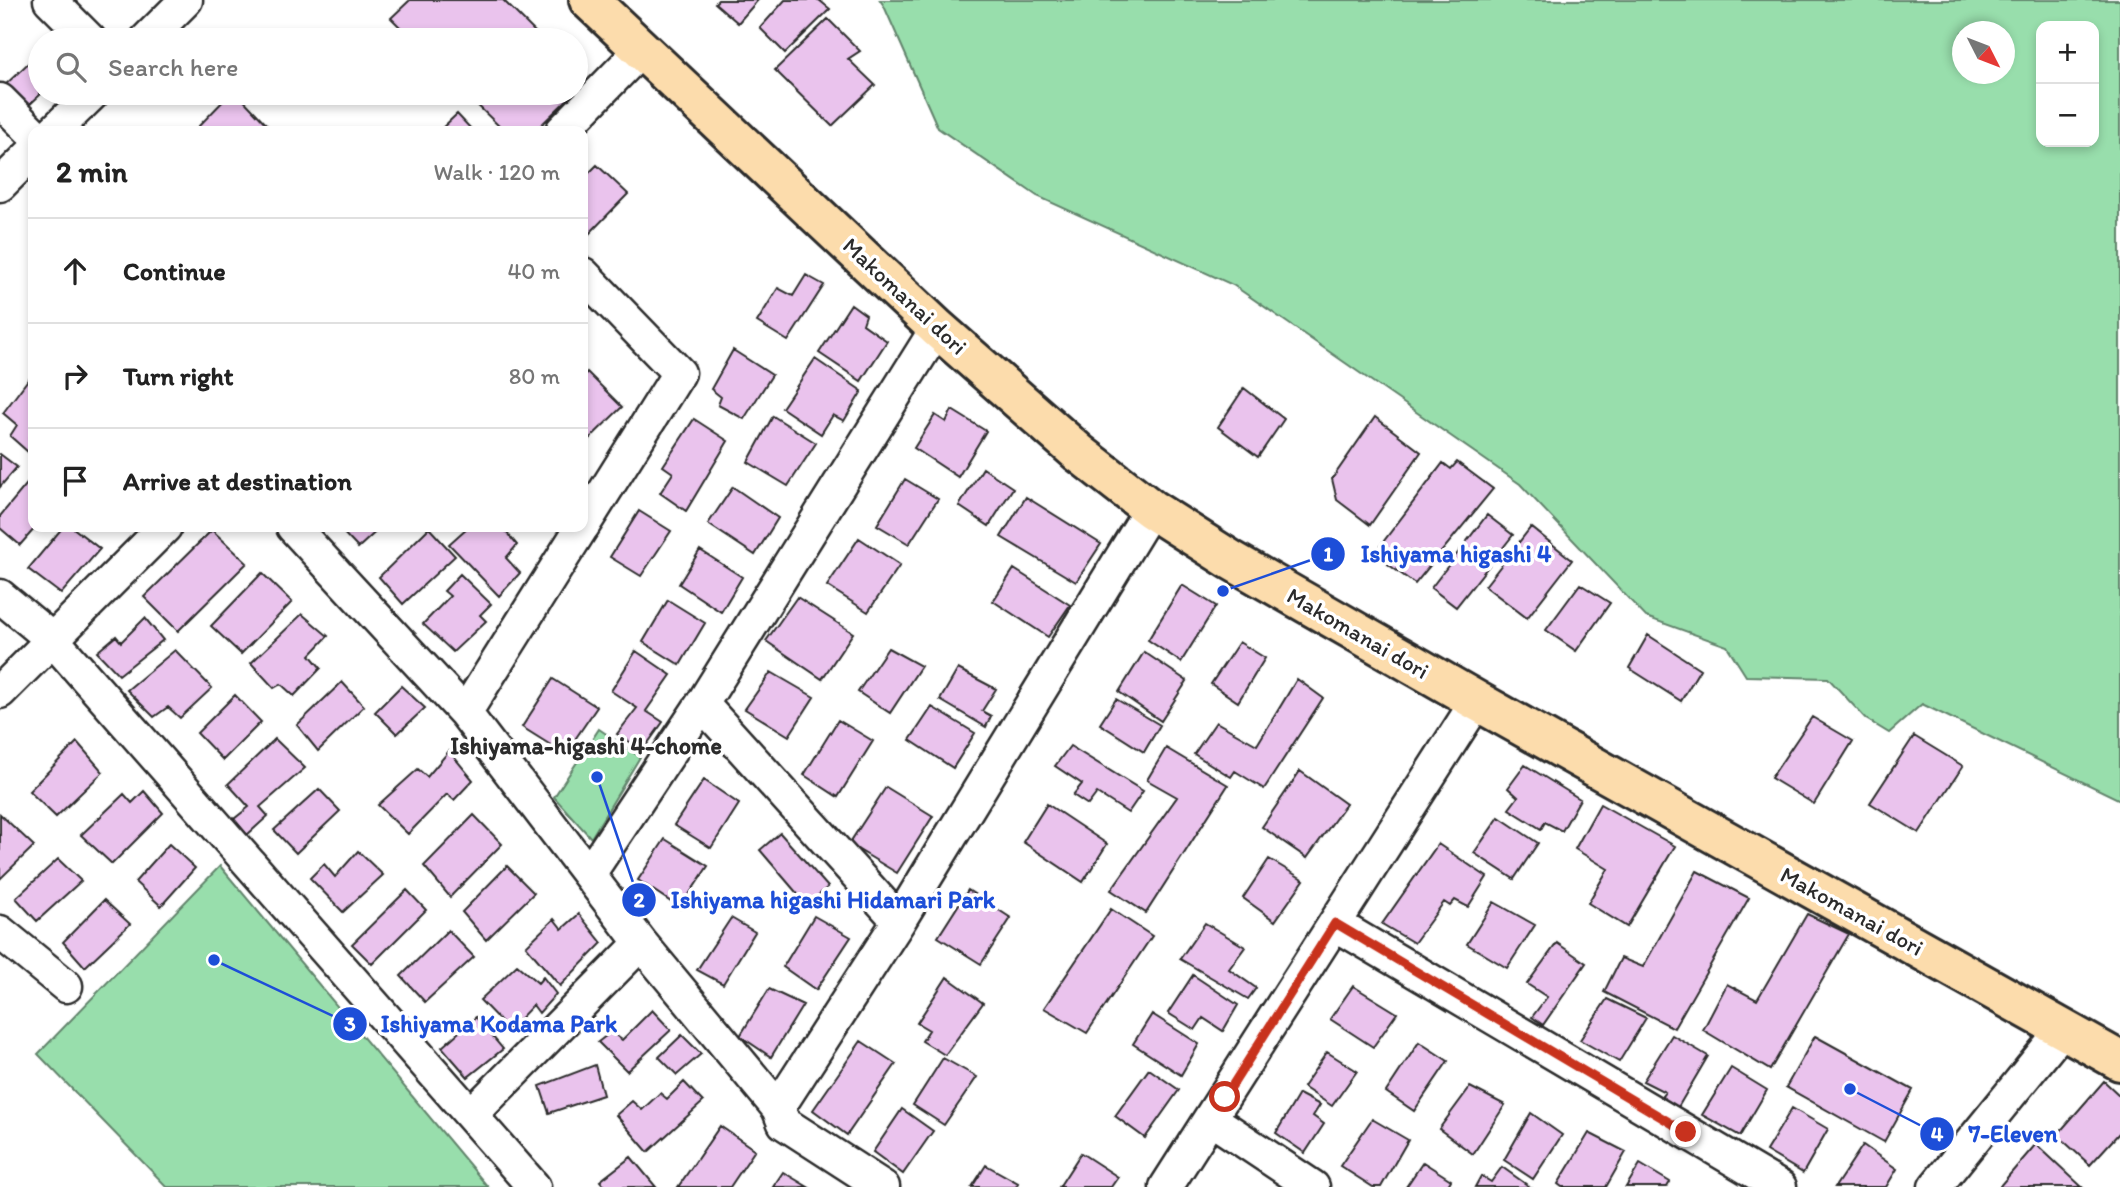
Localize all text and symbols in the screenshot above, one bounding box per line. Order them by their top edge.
north arrow [1952,21,2015,84]
map controls [2036,21,2099,147]
button: + [2036,21,2099,84]
search box [28,28,588,105]
icon: search [52,48,90,86]
text: Search here [108,51,238,83]
button: − [2036,84,2099,147]
text: 2 min [56,153,127,190]
text: Walk · 120 m [434,158,560,186]
street label: Makomanai dori [837,231,973,361]
icon: ahead [56,252,94,290]
text: Continue [123,255,226,287]
text: 40 m [507,257,560,285]
icon: right [56,357,94,395]
text: Turn right [123,360,234,392]
text: 80 m [509,362,560,390]
icon: arrive [56,462,94,500]
text: Arrive at destination [123,465,352,497]
callout: Ishiyama higashi 4 [1311,531,1566,576]
text: Ishiyama higashi 4 [1361,539,1552,569]
text: 1 [1323,541,1333,566]
street label: Makomanai dori [1282,581,1434,685]
district label: Ishiyama-higashi 4-chome [450,731,722,761]
street label: Makomanai dori [1776,860,1928,962]
callout: Ishiyama higashi Hidamari Park [622,877,1010,922]
text: Ishiyama higashi Hidamari Park [671,885,996,915]
text: 2 [633,887,645,912]
callout: Ishiyama Kodama Park [332,1002,631,1047]
text: Ishiyama Kodama Park [381,1009,618,1039]
text: 3 [344,1011,356,1036]
route start [1209,1081,1240,1112]
callout: 7-Eleven [1919,1111,2071,1156]
route end [1670,1116,1701,1147]
text: 7-Eleven [1967,1119,2058,1148]
text: 4 [1931,1121,1944,1146]

